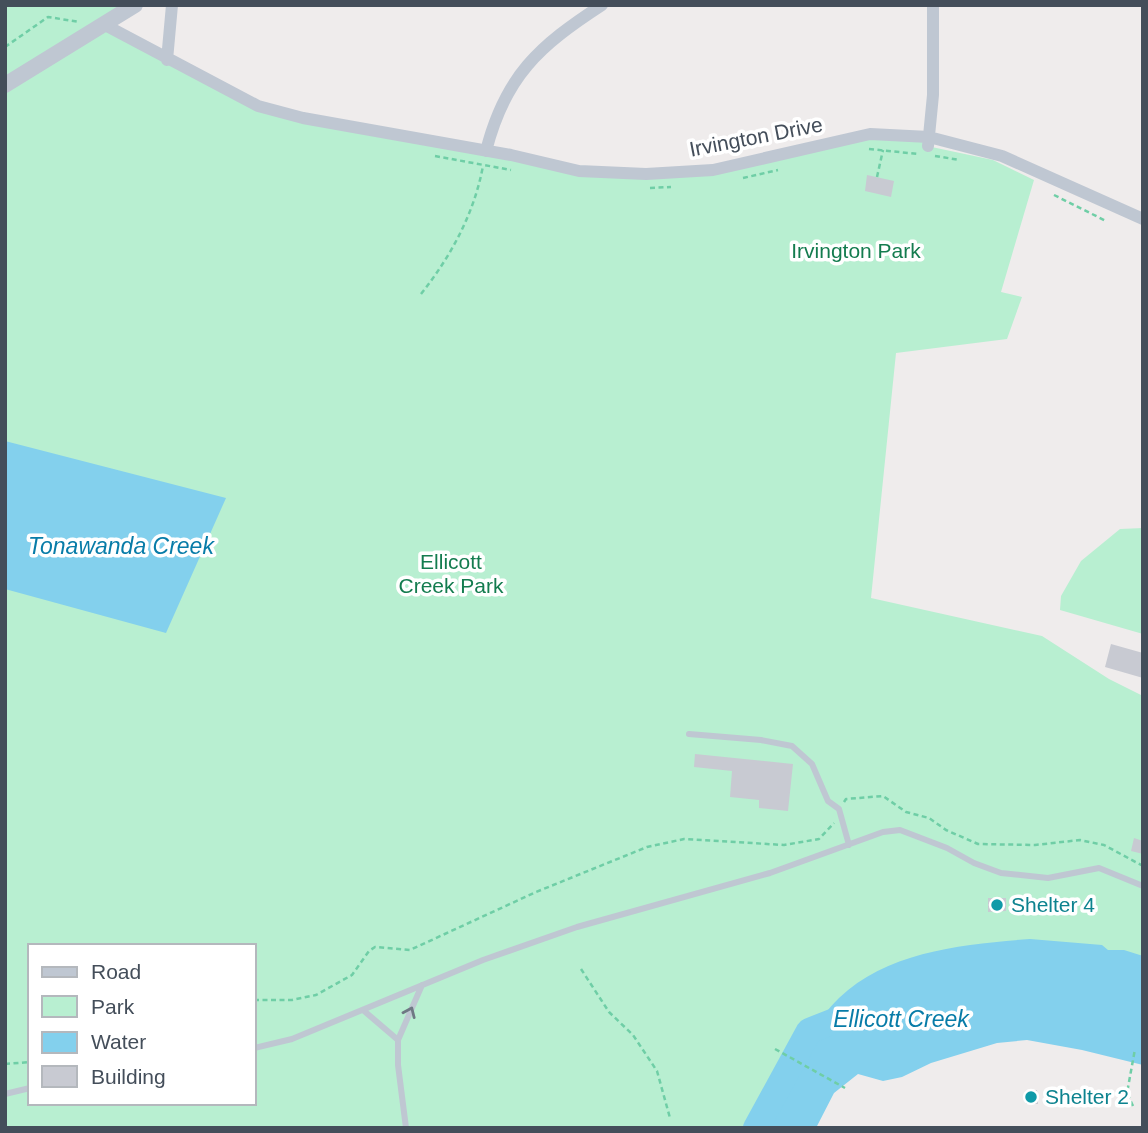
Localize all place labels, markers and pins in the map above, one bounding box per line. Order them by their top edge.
place label: Shelter 4 [1011,893,1095,916]
marker: Shelter 4 [989,897,1005,913]
place label: Shelter 2 [1045,1085,1129,1108]
marker: Shelter 2 [1023,1089,1039,1105]

